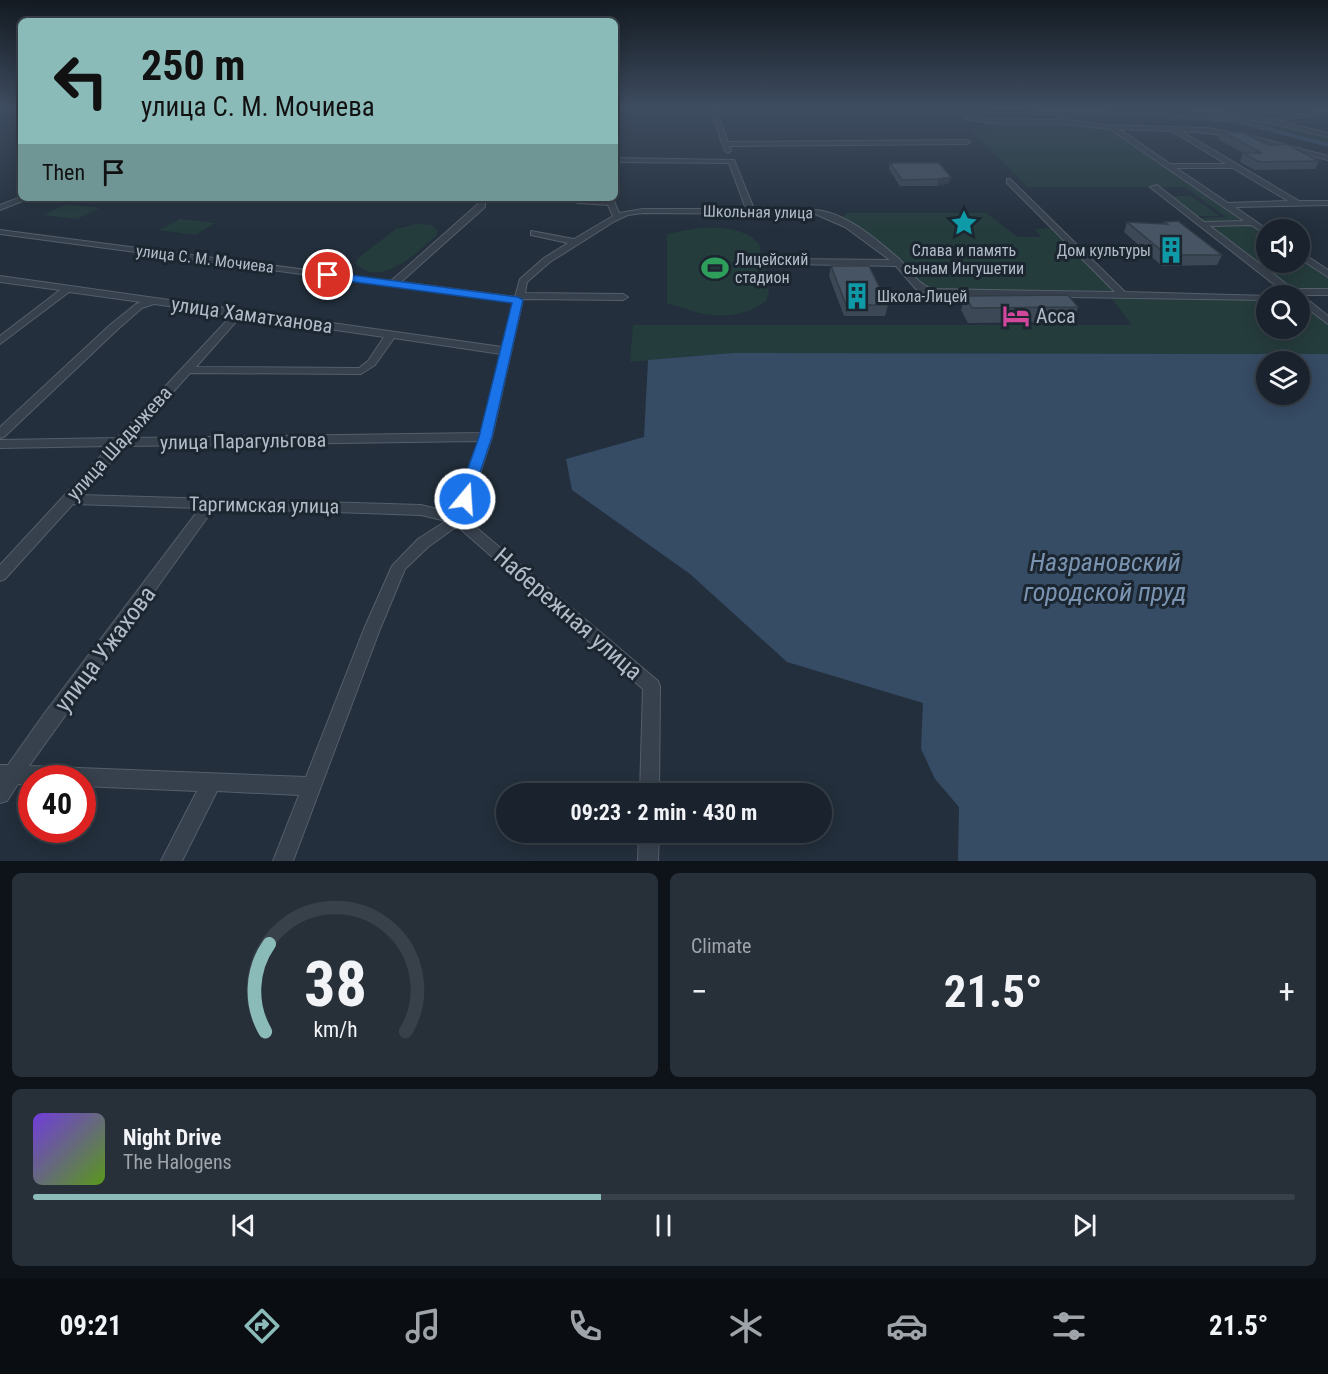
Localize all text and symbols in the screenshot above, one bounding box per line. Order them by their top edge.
text: 250 m [141,41,246,90]
icon: left [42,42,120,120]
text: улица С. М. Мочиева [141,91,375,123]
icon: arrive [97,156,130,189]
text: Then [42,160,85,185]
street label: Школьная улица [703,202,813,222]
place icon: Слава и память сынам Ингушетии [949,208,979,238]
map controls [1256,219,1310,405]
button: sound [1256,219,1310,273]
building icon: Дом культуры [1156,235,1186,265]
street label: улица С. М. Мочиева [135,241,275,277]
place label: Слава и память сынам Ингушетии [904,241,1024,278]
place label: Дом культуры [1057,241,1151,260]
pin [302,249,353,300]
place label: Лицейский стадион [735,250,808,287]
sports icon: Лицейский стадион [700,253,730,283]
icon: arrive [311,258,344,291]
building icon: Школа-Лицей [842,281,872,311]
button: search [1256,285,1310,339]
place label: Школа-Лицей [877,287,967,306]
street label: улица Хаматханова [170,292,334,338]
hotel icon: Асса [1001,301,1031,331]
place label: Асса [1036,304,1076,328]
button: layers [1256,351,1310,405]
street label: улица Шадыжева [61,381,177,505]
street label: улица Парагульгова [160,428,326,454]
position arrow [433,467,497,531]
street label: Таргимская улица [189,492,339,518]
street label: Набережная улица [488,542,648,686]
water label: Назрановский городской пруд [1024,547,1186,607]
street label: улица Ужахова [49,581,161,717]
speed limit sign: 40 [18,765,96,843]
text: 09:23 · 2 min · 430 m [571,800,757,825]
text: Climate [691,934,751,958]
text: 38 [303,948,367,1021]
text: 21.5° [944,965,1042,1018]
text: − [691,972,708,1011]
text: + [1279,972,1295,1011]
text: km/h [313,1017,357,1042]
text: Night Drive [123,1125,221,1150]
text: The Halogens [123,1150,232,1174]
icon: previous [227,1209,260,1242]
icon: pause [647,1209,680,1242]
icon: next [1068,1209,1101,1242]
icon: directions [241,1305,283,1347]
icon: music [402,1305,444,1347]
icon: phone [564,1305,606,1347]
icon: climate [725,1305,767,1347]
icon: car [886,1305,928,1347]
icon: filters [1048,1305,1090,1347]
text: 09:21 [60,1310,122,1342]
text: 21.5° [1209,1310,1268,1342]

